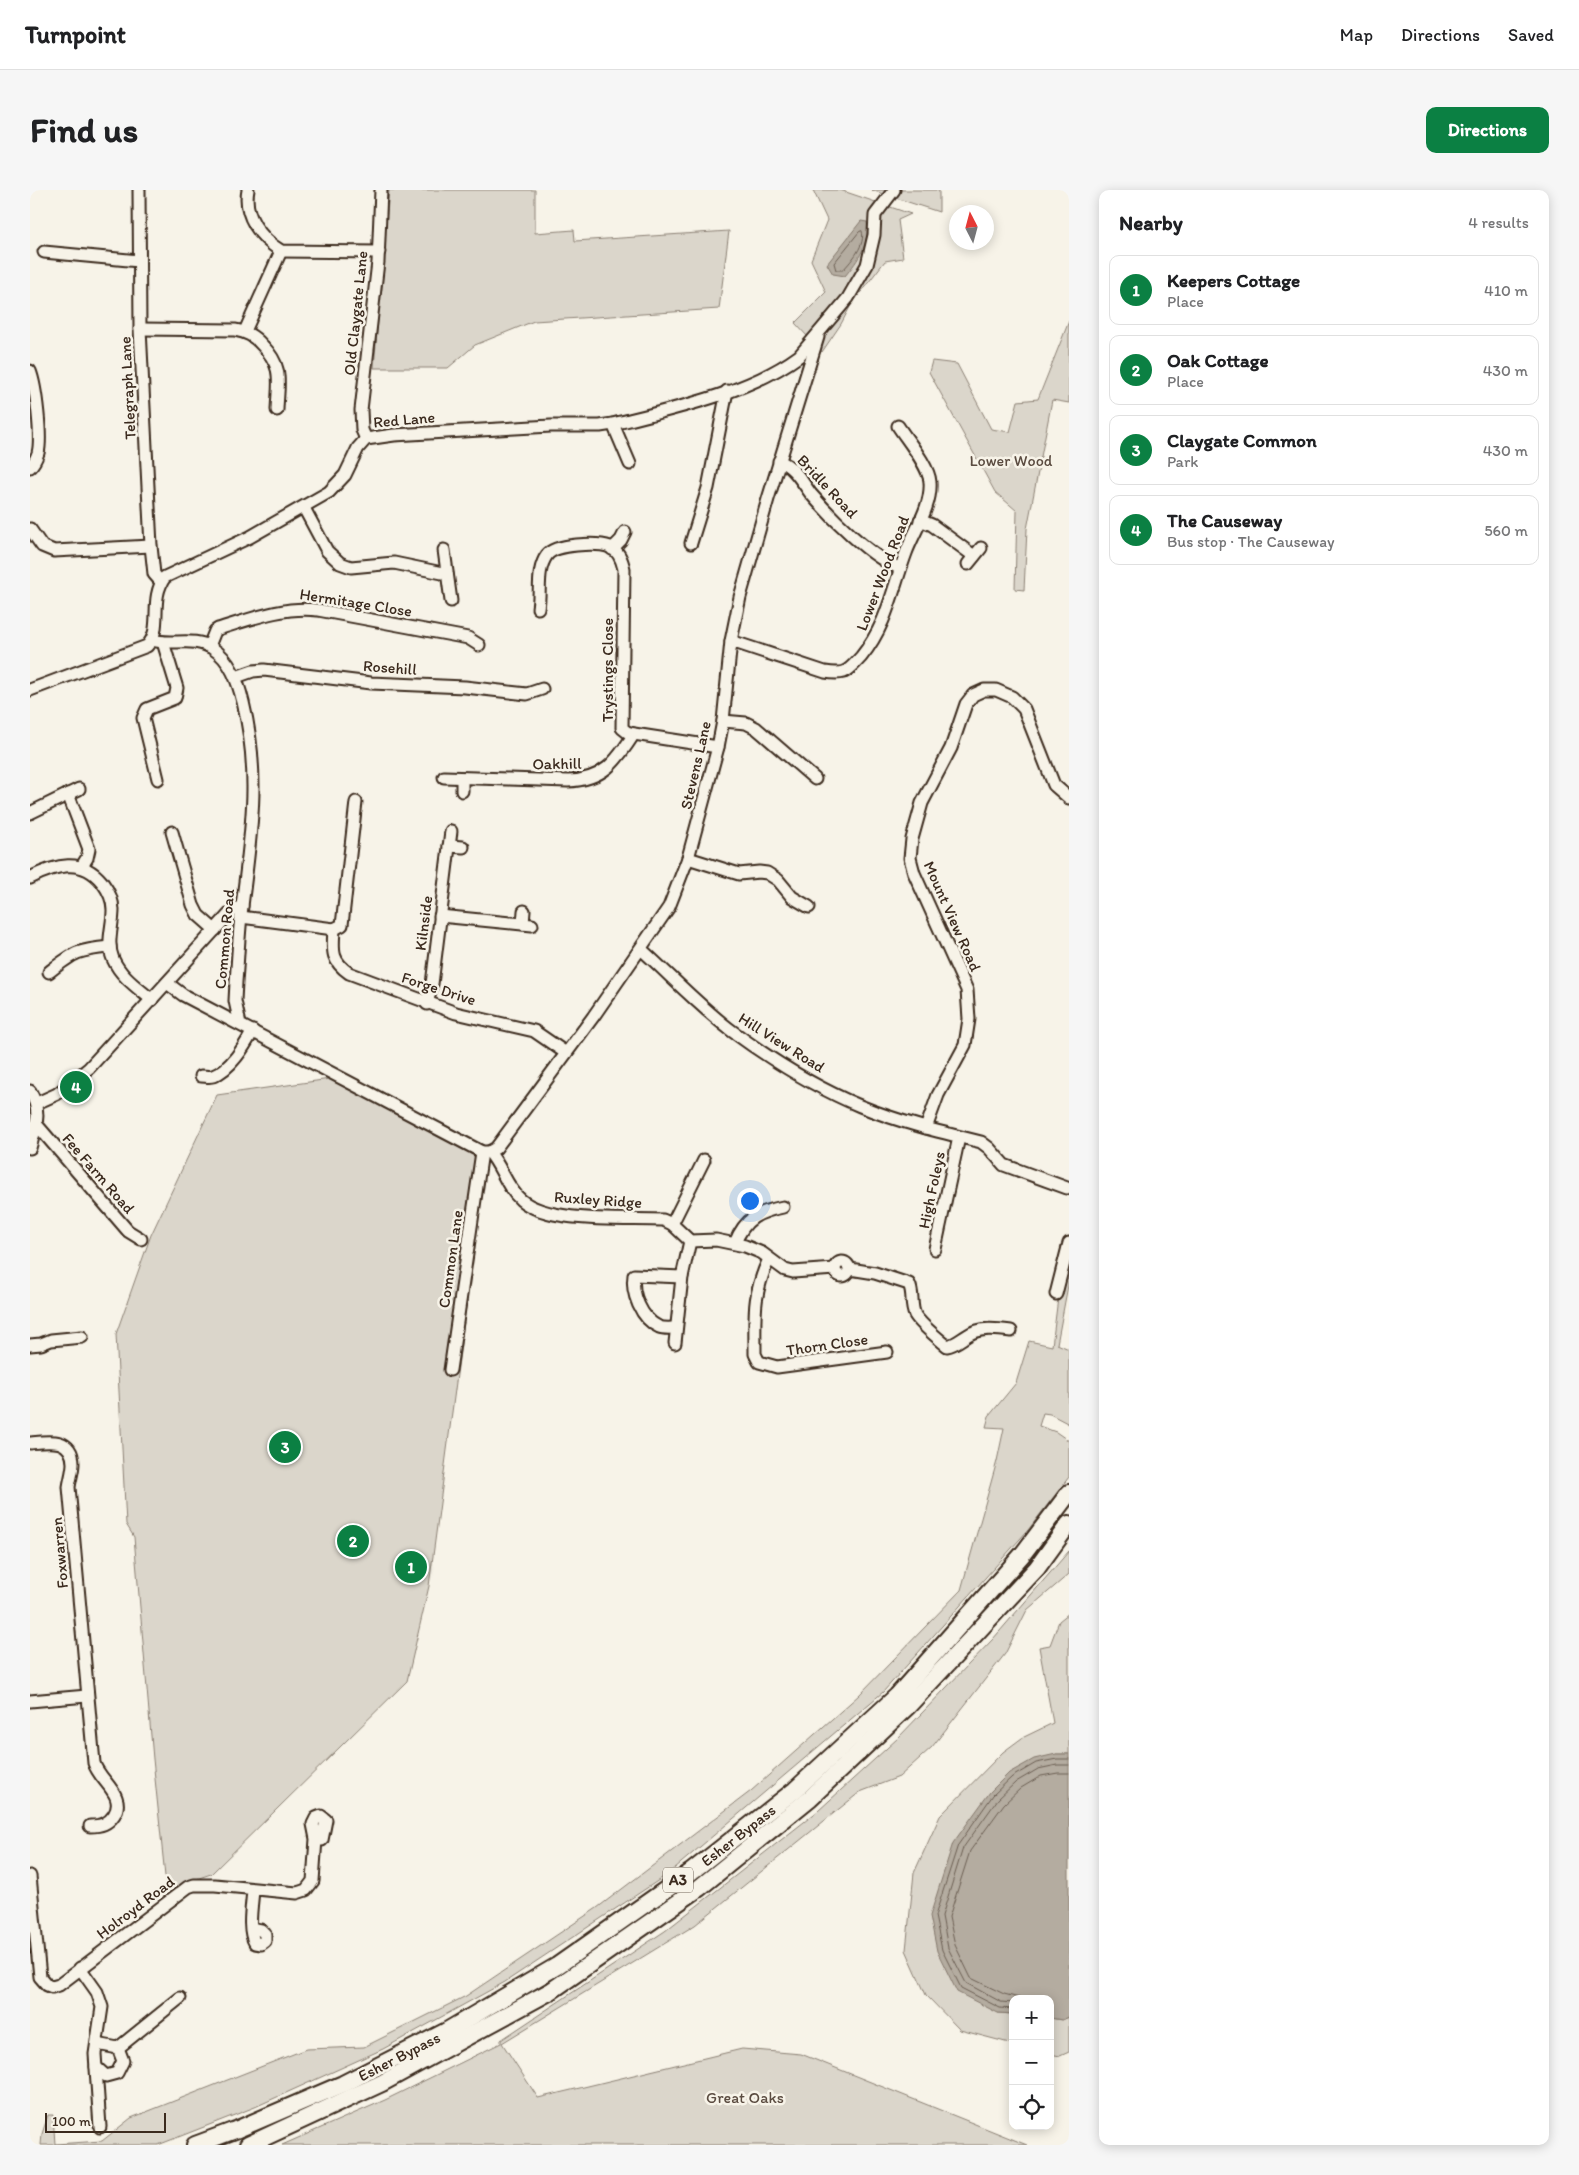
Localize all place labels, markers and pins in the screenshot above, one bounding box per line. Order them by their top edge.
pin: 4 [60,1068,92,1106]
pin: 3 [269,1428,301,1466]
pin: 2 [337,1522,369,1560]
pin: 1 [395,1548,427,1586]

